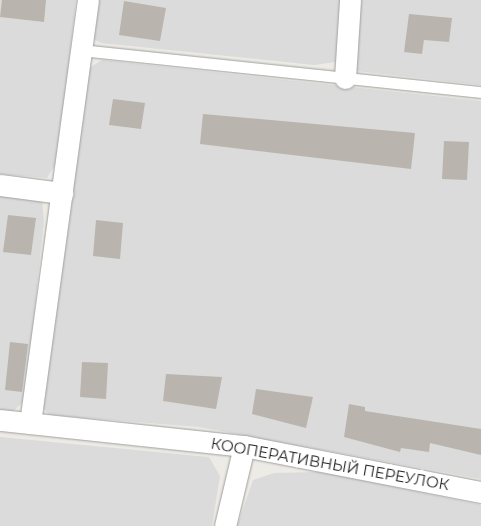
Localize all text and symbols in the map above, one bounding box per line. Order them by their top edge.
street label: КООПЕРАТИВНЫЙ ПЕРЕУЛОК [209,434,451,494]

